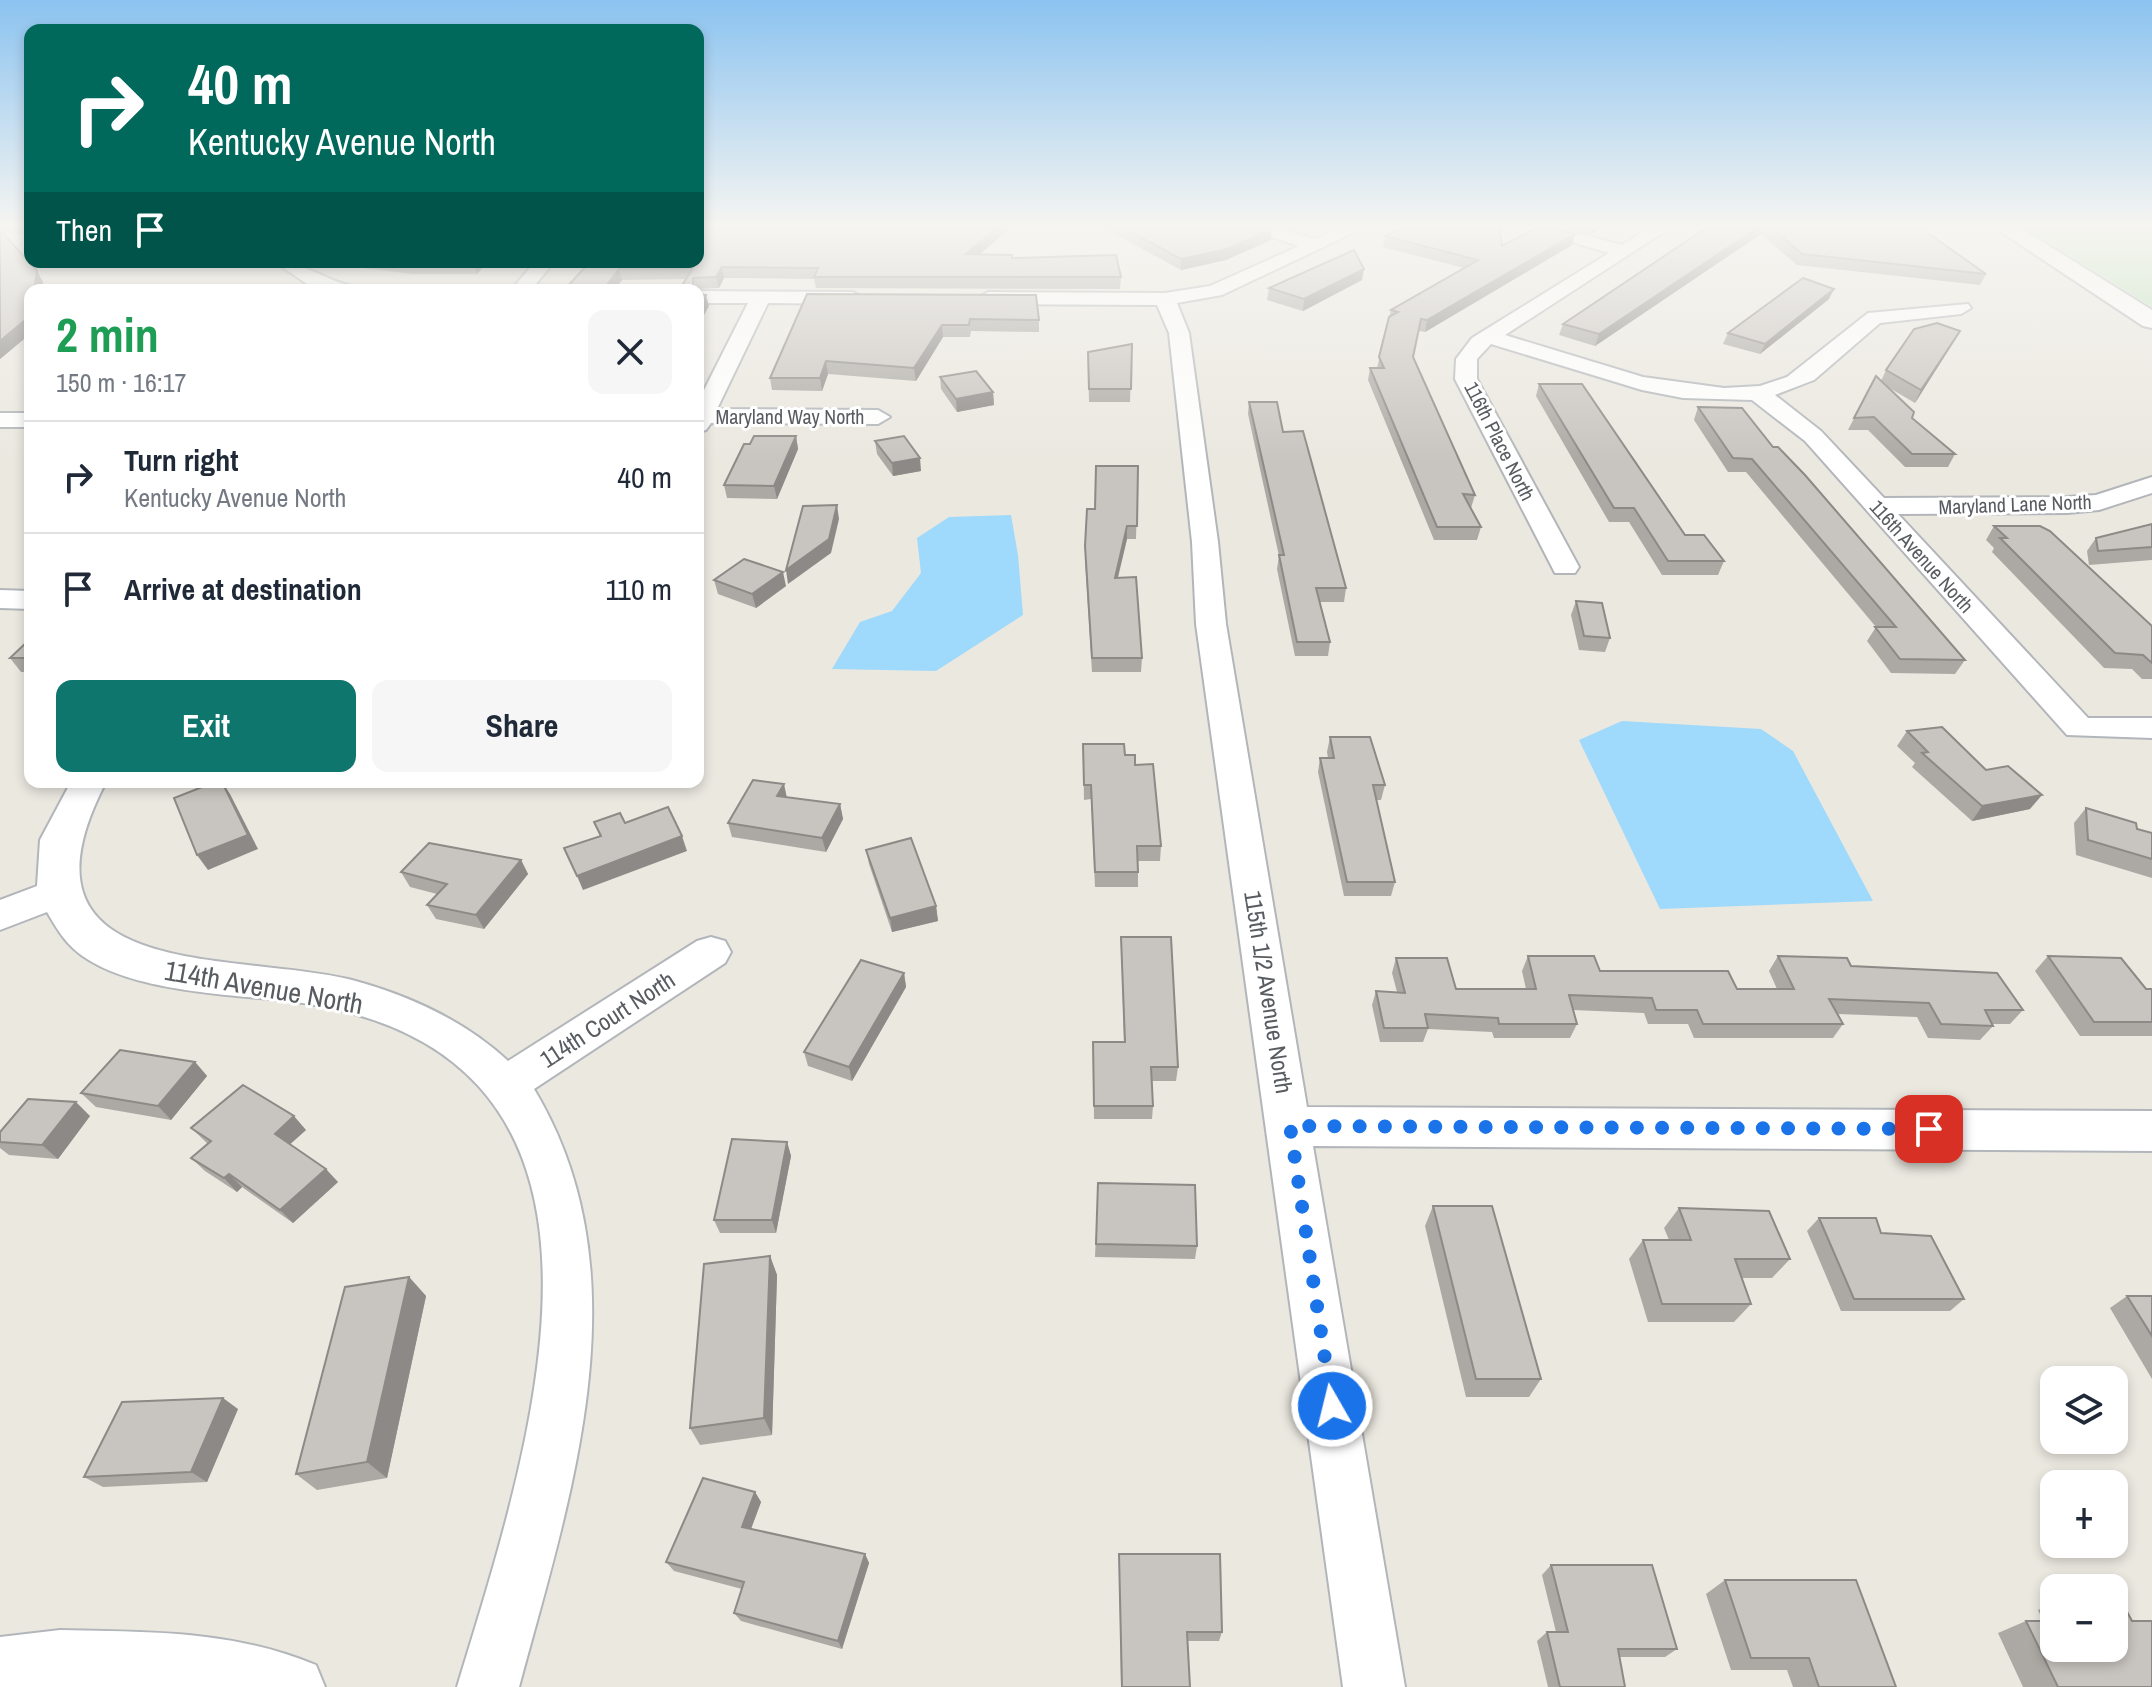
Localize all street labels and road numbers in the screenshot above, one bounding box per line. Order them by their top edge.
street label: 116th Place North [1458,377,1542,505]
street label: Maryland Way North [716,403,864,430]
street label: Maryland Lane North [1938,488,2092,520]
street label: 116th Avenue North [1864,494,1980,618]
street label: 115th 1/2 Avenue North [1237,888,1301,1096]
street label: 114th Avenue North [162,951,366,1023]
street label: 114th Court North [533,963,681,1075]

